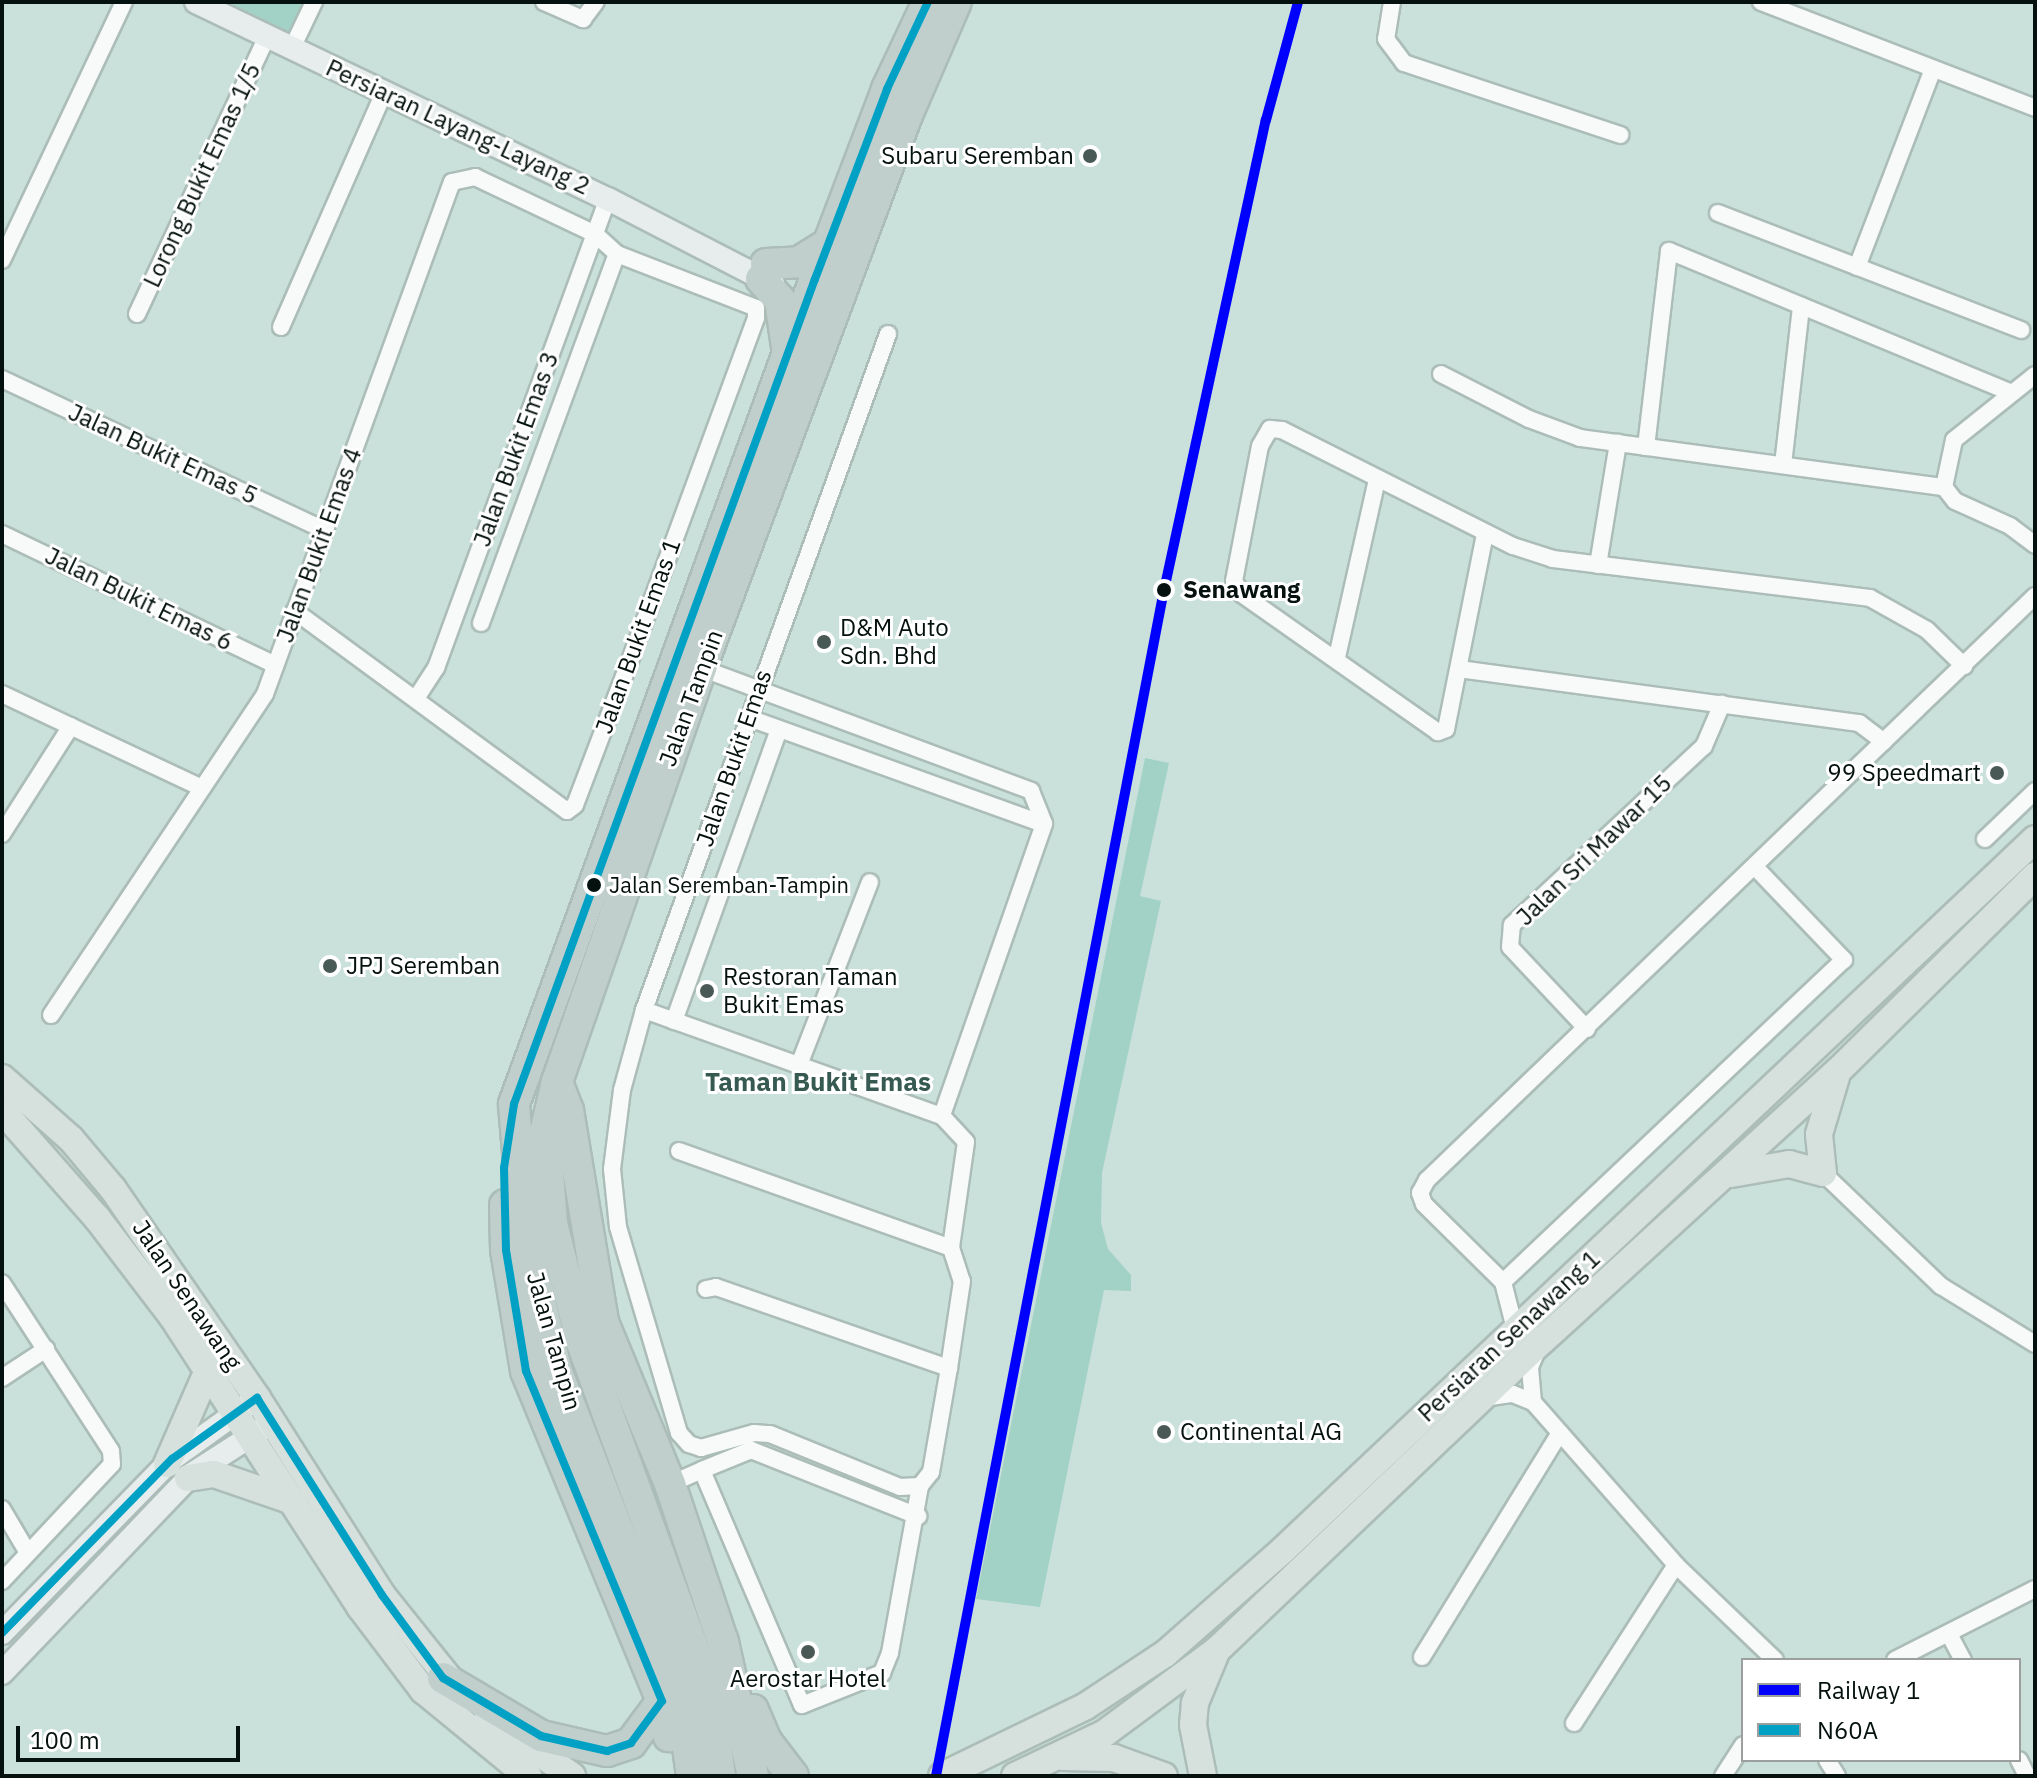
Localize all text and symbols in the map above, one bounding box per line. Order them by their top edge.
street label: Persiaran Layang-Layang 2 [321,53,595,201]
street label: Lorong Bukit Emas 1/5 [137,58,267,292]
place label: Subaru Seremban [881,142,1074,170]
marker: Subaru Seremban [1081,147,1099,165]
street label: Jalan Bukit Emas 3 [467,348,565,550]
street label: Jalan Bukit Emas 5 [64,398,262,510]
street label: Jalan Bukit Emas 4 [270,444,368,646]
street label: Jalan Bukit Emas 1 [589,535,687,737]
street label: Jalan Bukit Emas 6 [40,541,238,657]
place label: Senawang [1183,576,1300,604]
marker: Senawang [1152,578,1176,602]
place label: D&M Auto Sdn. Bhd [840,614,949,670]
street label: Jalan Tampin [653,626,729,770]
marker: D&M Auto Sdn. Bhd [815,633,833,651]
street label: Jalan Bukit Emas [690,666,778,850]
place label: 99 Speedmart [1827,759,1981,787]
marker: 99 Speedmart [1988,764,2006,782]
street label: Jalan Sri Mawar 15 [1510,769,1678,931]
place label: Jalan Seremban-Tampin [609,872,849,898]
marker: Jalan Seremban-Tampin [586,877,602,893]
place label: JPJ Seremban [346,952,500,980]
marker: JPJ Seremban [321,957,339,975]
place label: Restoran Taman Bukit Emas [723,963,898,1019]
marker: Restoran Taman Bukit Emas [698,982,716,1000]
district label: Taman Bukit Emas [705,1066,931,1098]
street label: Jalan Senawang [126,1215,248,1375]
street label: Persiaran Senawang 1 [1412,1244,1606,1428]
street label: Jalan Tampin [520,1268,588,1414]
place label: Continental AG [1180,1418,1342,1446]
marker: Continental AG [1155,1423,1173,1441]
marker: Aerostar Hotel [799,1643,817,1661]
legend [1741,1658,2021,1762]
place label: Aerostar Hotel [730,1665,886,1693]
text: Railway 1 [1817,1674,1920,1706]
scale bar [20,1710,244,1760]
text: N60A [1817,1714,1878,1746]
text: 100 m [30,1724,100,1756]

